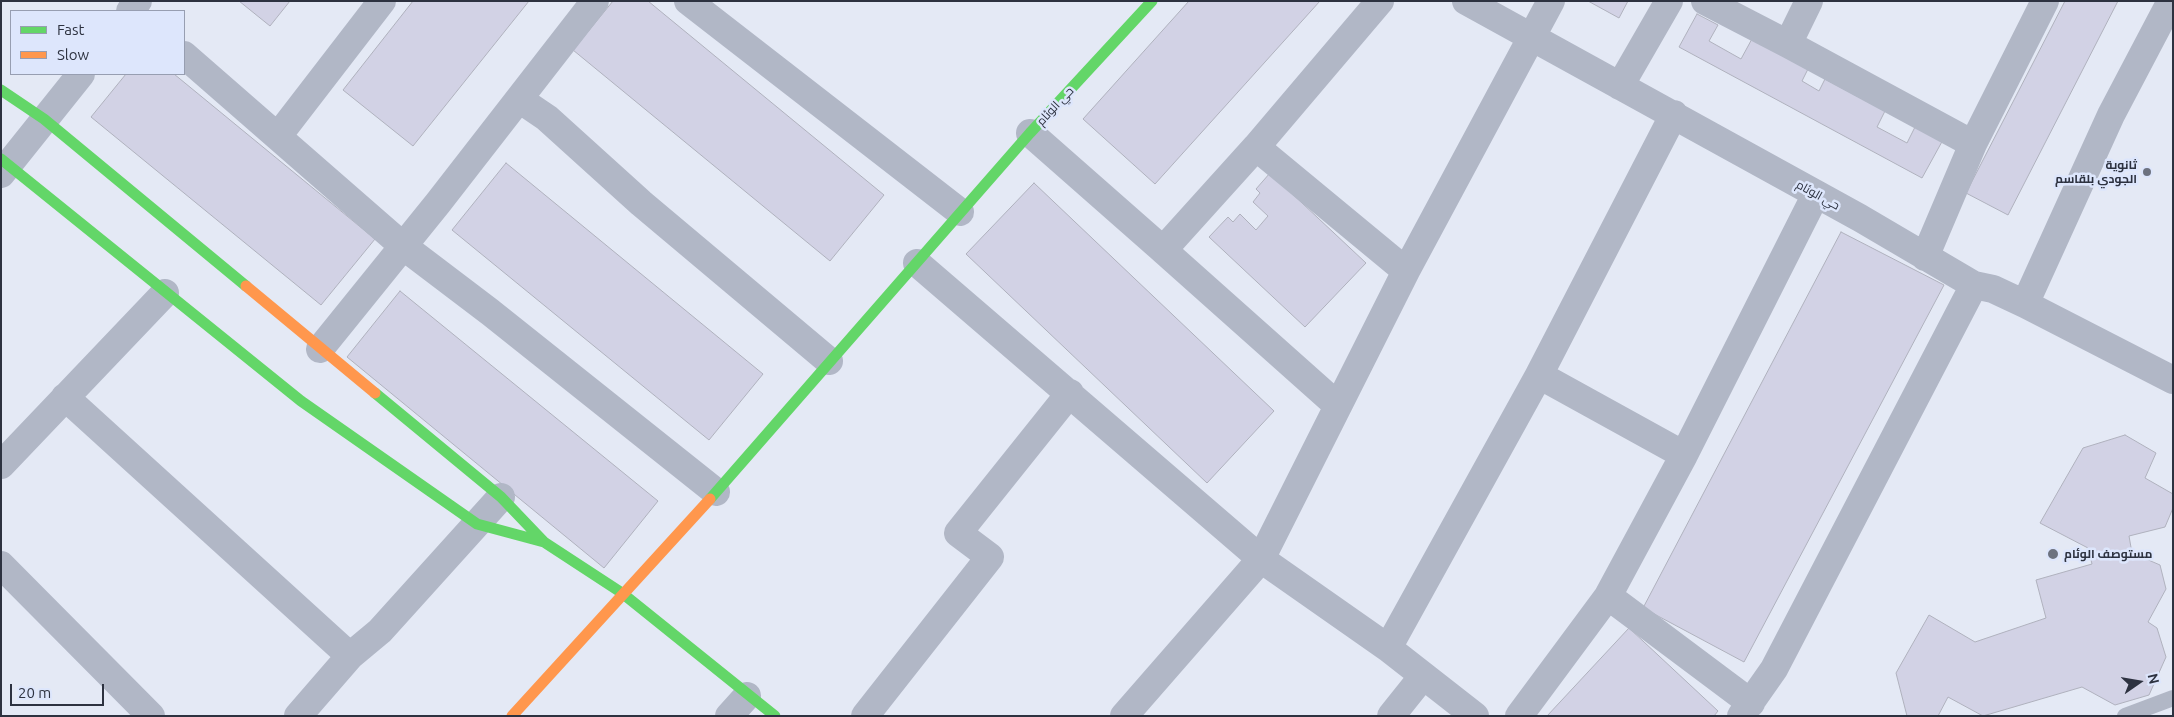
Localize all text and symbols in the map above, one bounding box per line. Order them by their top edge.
legend [10,10,185,75]
text: Fast [57,21,84,38]
text: Slow [57,46,89,63]
street label: حي الوئام [1033,84,1077,128]
place label: ثانوية الجودي بلقاسم [2055,158,2137,186]
marker: ثانوية الجودي بلقاسم [2141,166,2153,178]
street label: حي الوئام [1794,177,1842,213]
marker: مستوصف الوئام [2046,547,2060,561]
place label: مستوصف الوئام [2064,547,2152,561]
north arrow [2114,657,2164,707]
text: N [2145,672,2163,686]
scale bar [12,674,106,706]
text: 20 m [18,684,51,701]

